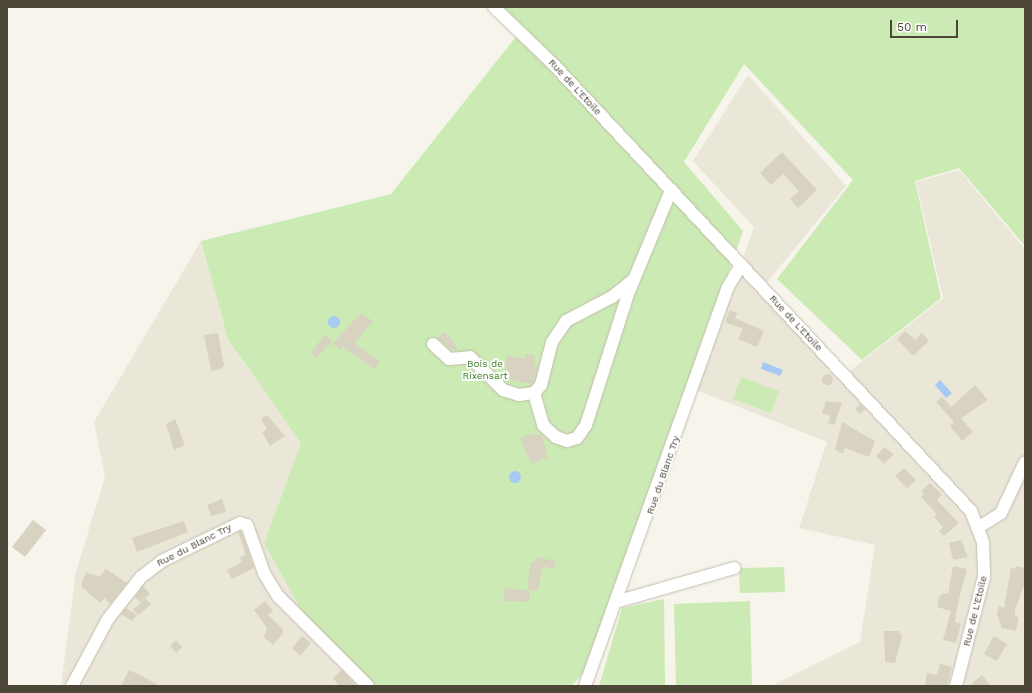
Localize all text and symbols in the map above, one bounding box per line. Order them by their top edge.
scale bar [892,12,960,38]
text: 50 m [897,20,927,34]
street label: Rue de L'Etoile [546,56,604,118]
street label: Rue de L'Etoile [767,292,825,354]
park label: Bois de Rixensart [462,357,508,380]
street label: Rue du Blanc Try [644,434,682,516]
street label: Rue du Blanc Try [154,521,234,569]
street label: Rue de L'Etoile [960,574,990,648]

